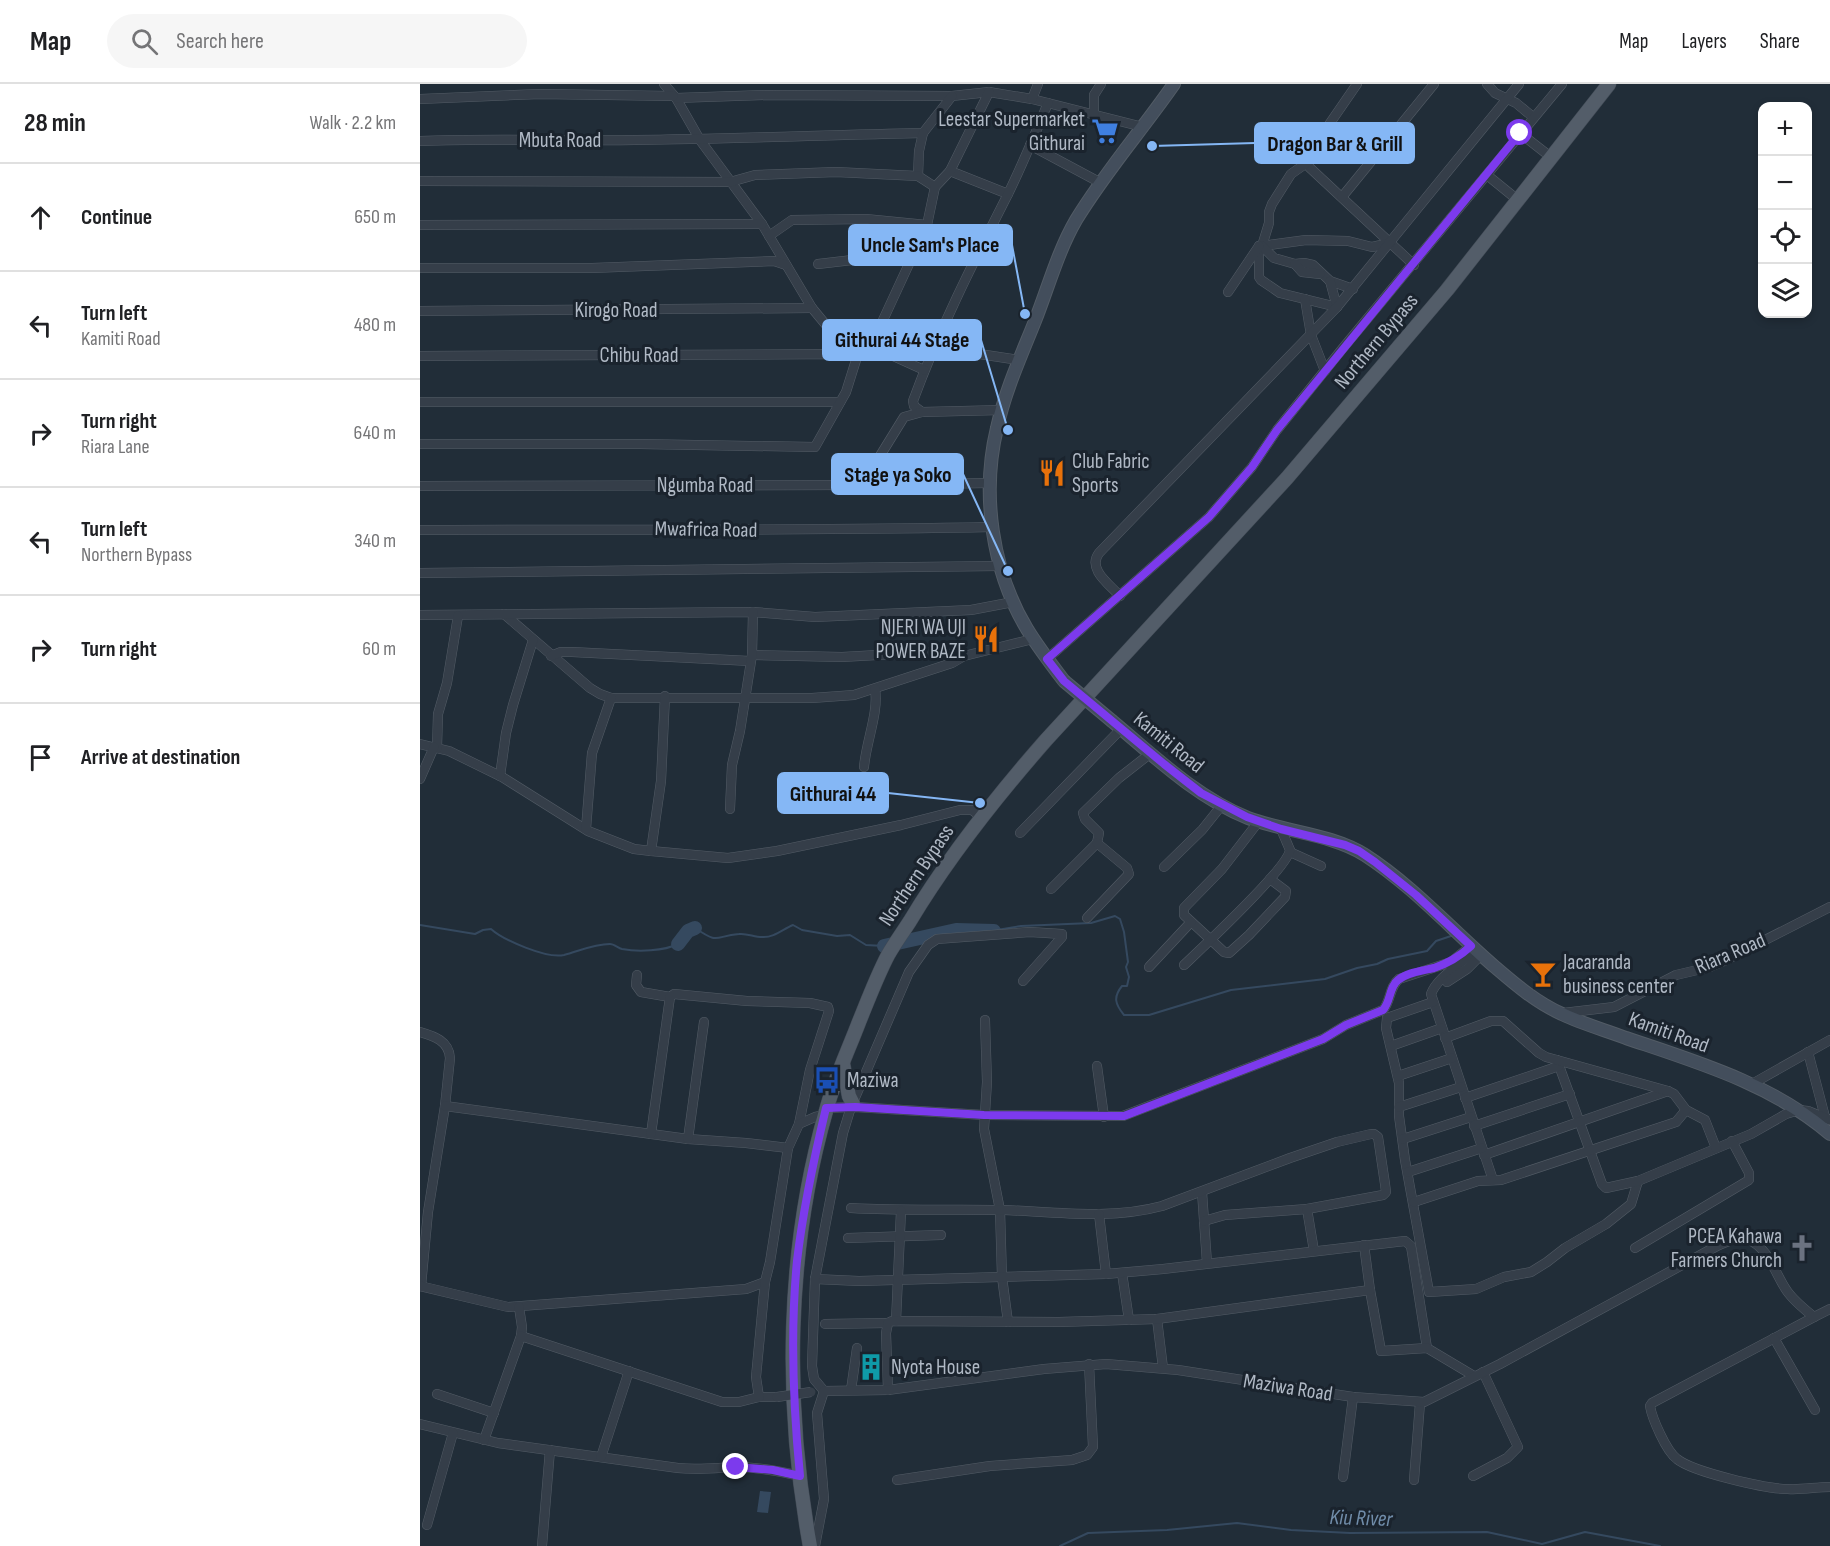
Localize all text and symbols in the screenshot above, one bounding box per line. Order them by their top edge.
search box [107,14,527,68]
text: Map [30,25,71,58]
icon: search [128,25,161,58]
text: Search here [176,28,264,55]
text: Map [1619,29,1648,54]
text: Layers [1681,29,1727,54]
text: Share [1760,29,1800,54]
map controls [1758,102,1812,318]
button: + [1758,102,1812,156]
place label: Leestar Supermarket Githurai [938,107,1085,156]
text: 28 min [24,108,86,139]
text: Walk · 2.2 km [310,111,396,135]
supermarket icon: Leestar Supermarket Githurai [1090,116,1120,146]
route start [1506,119,1532,145]
callout: Dragon Bar & Grill [1255,123,1414,163]
street label: Mbuta Road [519,128,601,153]
text: Dragon Bar & Grill [1267,131,1403,158]
button: − [1758,156,1812,210]
icon: ahead [24,201,57,234]
text: Continue [81,204,152,231]
text: 650 m [354,205,396,229]
button: locate [1758,210,1812,264]
callout: Uncle Sam's Place [849,225,1012,265]
text: Uncle Sam's Place [861,232,999,259]
button: layers [1758,264,1812,318]
street label: Northern Bypass [1329,289,1423,394]
street label: Kirogo Road [574,298,658,323]
text: Turn left [81,300,147,327]
icon: left [24,309,57,342]
text: 480 m [354,313,396,337]
callout: Githurai 44 Stage [823,320,981,360]
text: Kamiti Road [81,327,161,351]
text: Githurai 44 Stage [835,327,969,354]
street label: Chibu Road [600,343,678,368]
text: Turn right [81,408,157,435]
icon: right [24,417,57,450]
text: 640 m [354,421,396,445]
text: Riara Lane [81,435,150,459]
place label: Club Fabric Sports [1072,449,1150,498]
callout: Stage ya Soko [832,454,963,494]
restaurant icon: Club Fabric Sports [1037,458,1067,488]
text: Stage ya Soko [844,462,952,489]
street label: Ngumba Road [657,473,753,498]
text: Turn left [81,516,147,543]
street label: Mwafrica Road [654,516,758,543]
icon: left [24,525,57,558]
text: 340 m [354,529,396,553]
text: Northern Bypass [81,543,192,567]
place label: NJERI WA UJI POWER BAZE [876,615,966,664]
restaurant icon: NJERI WA UJI POWER BAZE [971,624,1001,654]
icon: right [24,633,57,666]
text: Turn right [81,636,157,663]
text: 60 m [362,637,396,661]
street label: Kamiti Road [1128,706,1209,778]
icon: arrive [24,741,57,774]
text: Arrive at destination [81,744,240,771]
callout: Githurai 44 [778,773,888,813]
text: Githurai 44 [790,781,876,808]
street label: Northern Bypass [873,820,959,931]
street label: Riara Road [1691,928,1769,979]
place label: Jacaranda business center [1562,950,1674,999]
bar icon: Jacaranda business center [1528,959,1558,989]
street label: Kamiti Road [1625,1006,1712,1058]
bus stop icon: Maziwa [812,1065,842,1095]
place label: Maziwa [847,1068,899,1093]
place label: PCEA Kahawa Farmers Church [1671,1224,1782,1273]
church icon: PCEA Kahawa Farmers Church [1787,1233,1817,1263]
building icon: Nyota House [856,1352,886,1382]
place label: Nyota House [891,1355,980,1380]
street label: Maziwa Road [1242,1368,1334,1407]
route end [722,1453,748,1479]
water label: Kiu River [1329,1504,1394,1533]

